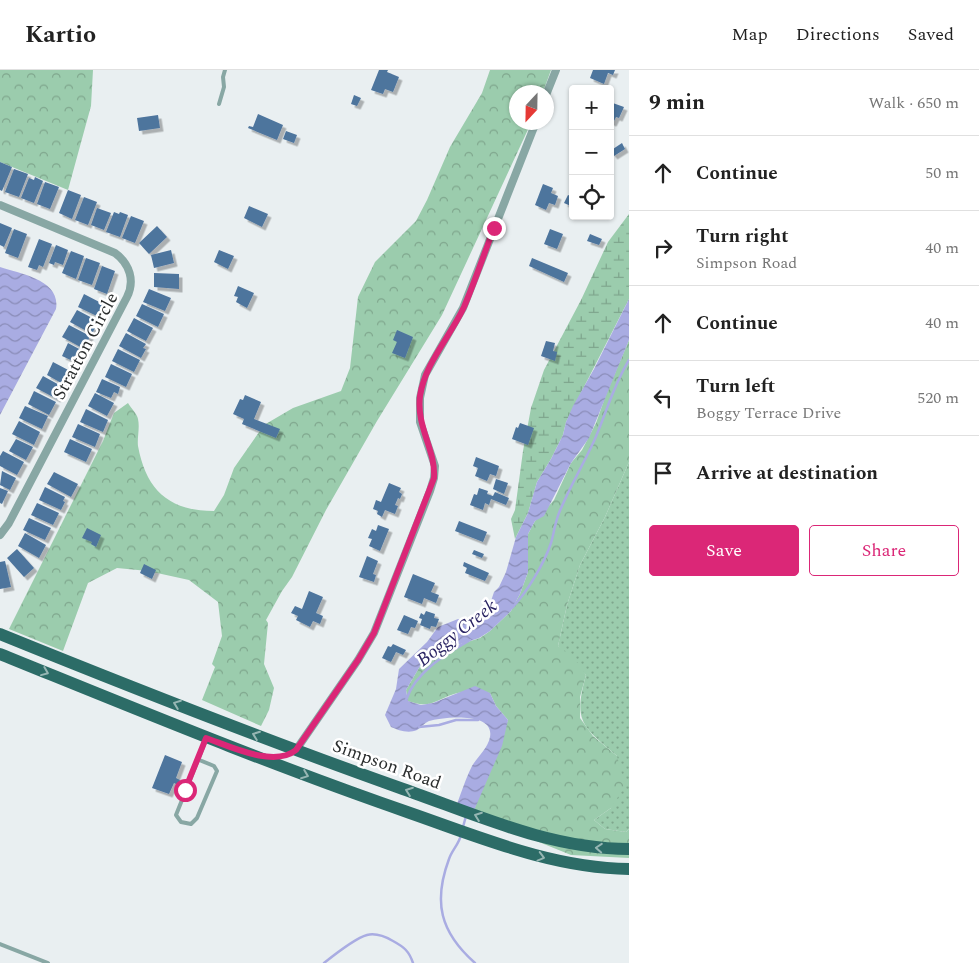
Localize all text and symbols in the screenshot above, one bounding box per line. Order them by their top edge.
text: Kartio [25,17,96,53]
text: Map [732,21,768,48]
text: Directions [796,21,880,48]
text: Saved [908,21,954,48]
north arrow [509,85,554,130]
map controls [569,85,614,220]
button: + [569,85,614,130]
text: 9 min [649,87,705,119]
text: Walk · 650 m [868,91,959,115]
button: − [569,130,614,175]
icon: ahead [649,159,677,187]
text: Continue [696,159,778,188]
text: 50 m [925,161,959,185]
button: locate [569,175,614,220]
route end [483,217,506,240]
text: Turn right [696,222,789,251]
icon: right [649,234,677,262]
text: 40 m [925,236,959,260]
text: Simpson Road [696,251,797,275]
street label: Stratton Circle [46,288,125,405]
icon: ahead [649,309,677,337]
text: Continue [696,309,778,338]
text: 40 m [925,311,959,335]
text: Turn left [696,372,775,401]
icon: left [649,384,677,412]
text: 520 m [917,386,959,410]
text: Boggy Terrace Drive [696,401,841,425]
icon: arrive [649,459,677,487]
text: Arrive at destination [696,459,878,488]
button: Save [649,525,799,576]
button: Share [809,525,959,576]
water label: Boggy Creek [410,592,504,674]
one-way arrow [40,666,49,677]
one-way arrow [174,700,182,710]
one-way arrow [252,730,261,741]
street label: Simpson Road [329,732,445,797]
one-way arrow [300,769,309,779]
route start [174,779,197,802]
one-way arrow [405,787,413,797]
one-way arrow [475,812,483,822]
one-way arrow [595,843,603,854]
one-way arrow [537,851,546,862]

